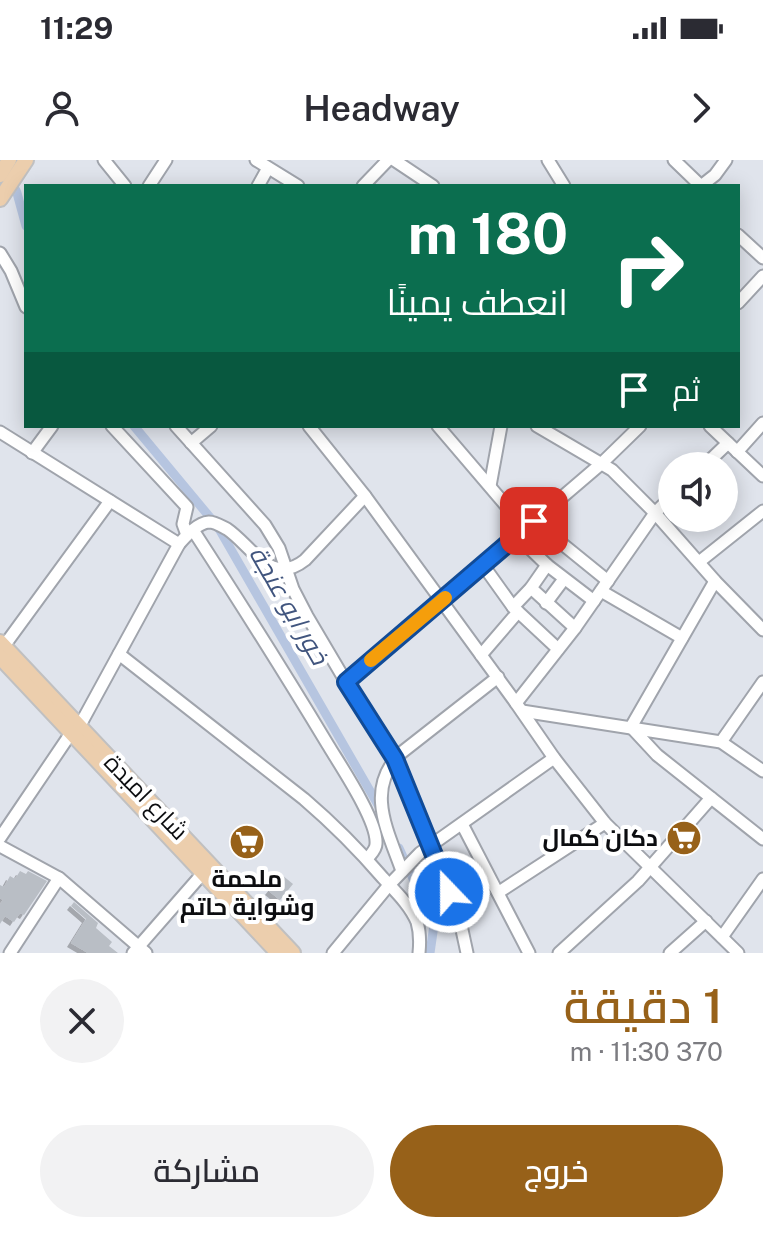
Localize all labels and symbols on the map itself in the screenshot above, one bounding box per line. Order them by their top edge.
pin [500,487,568,555]
water label: خور ابو عنجة [243,540,337,671]
street label: شارع امبدة [97,748,194,847]
supermarket icon: دكان كمال [665,819,703,857]
supermarket icon: ملحمة وشواية حاتم [228,823,266,861]
place label: دكان كمال [543,823,658,852]
position arrow [407,850,491,934]
place label: ملحمة وشواية حاتم [180,864,314,923]

